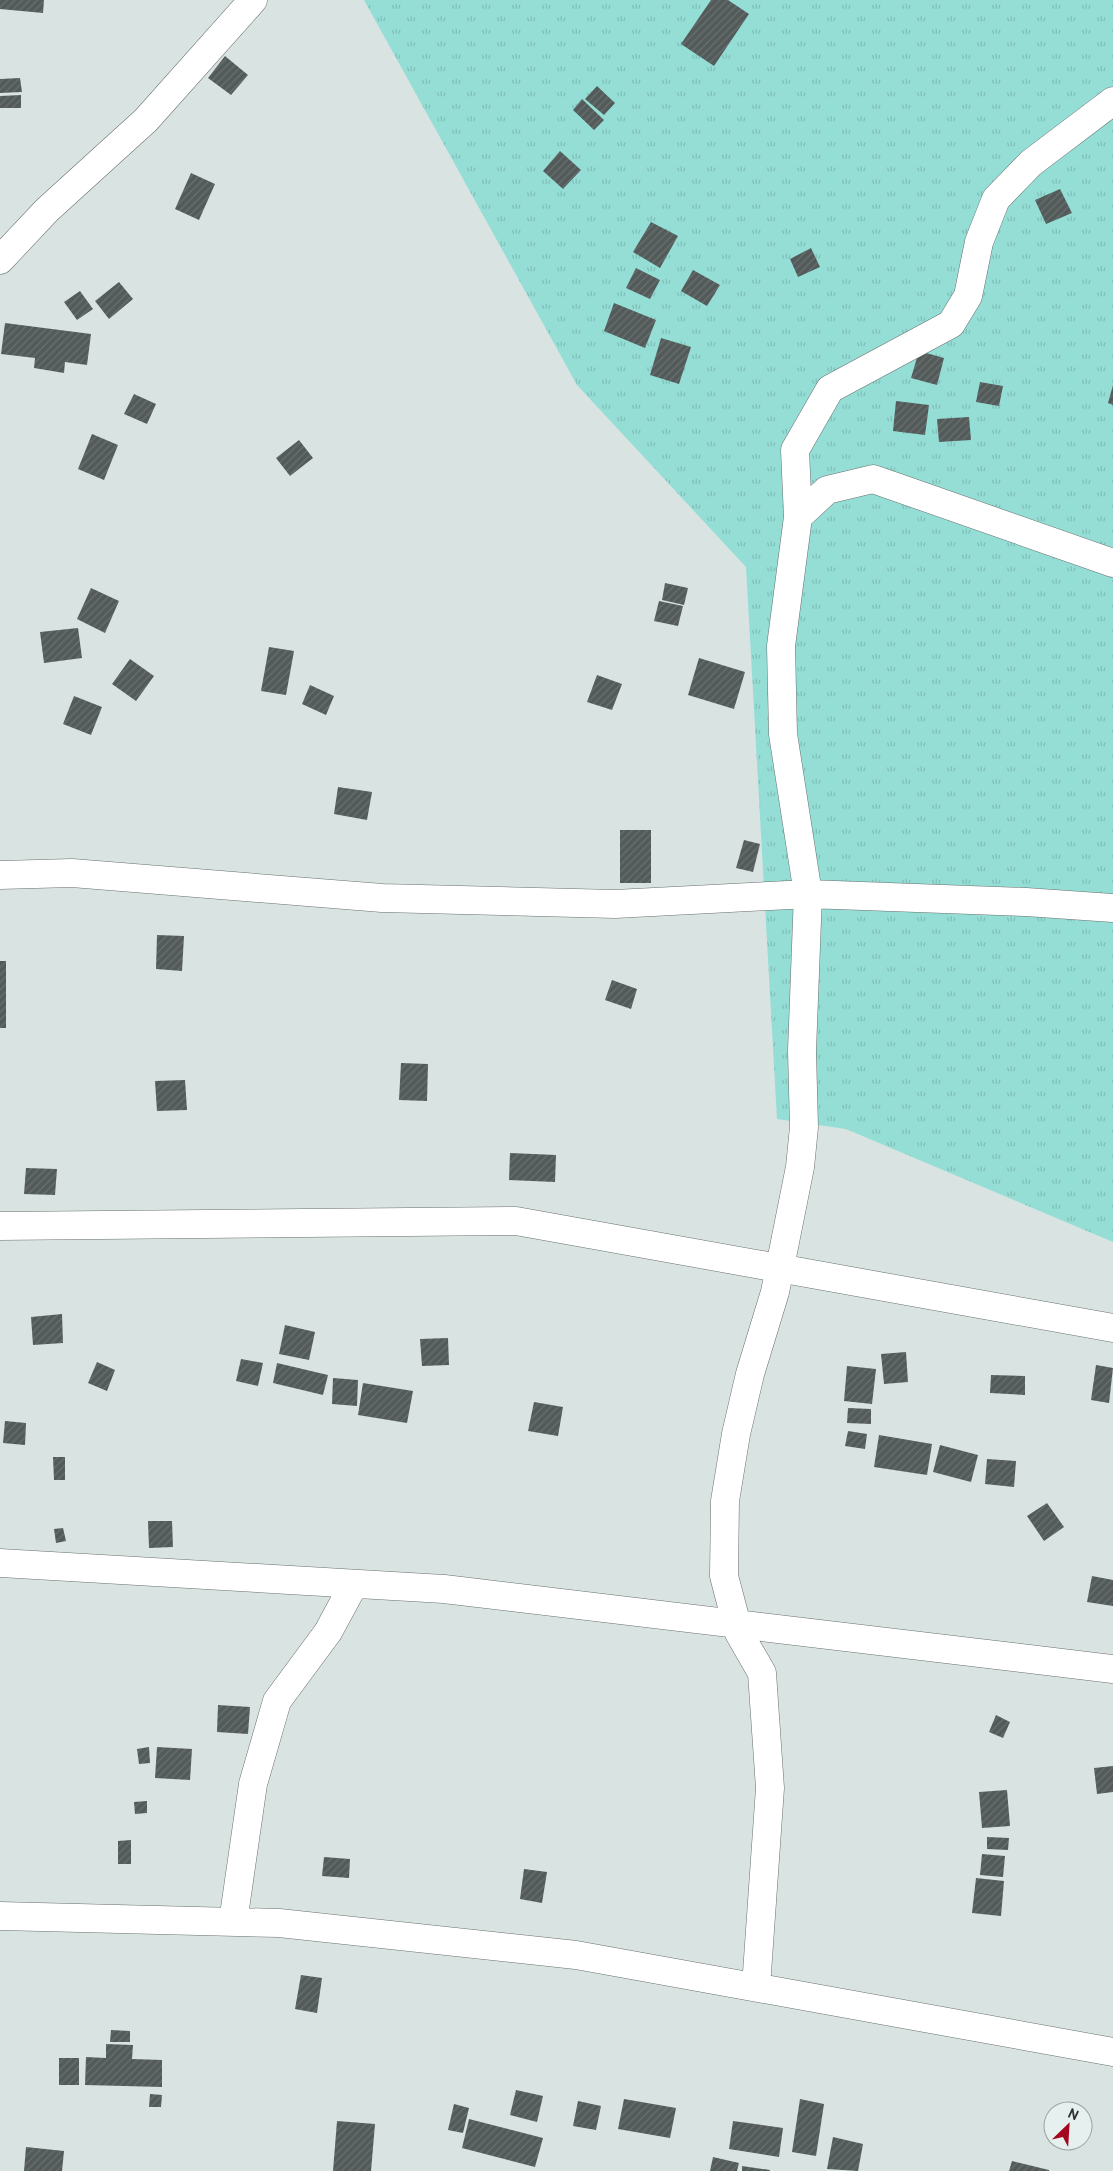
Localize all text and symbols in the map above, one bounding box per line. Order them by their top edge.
north arrow [1043,2101,1093,2151]
text: N [1065,2106,1081,2125]

